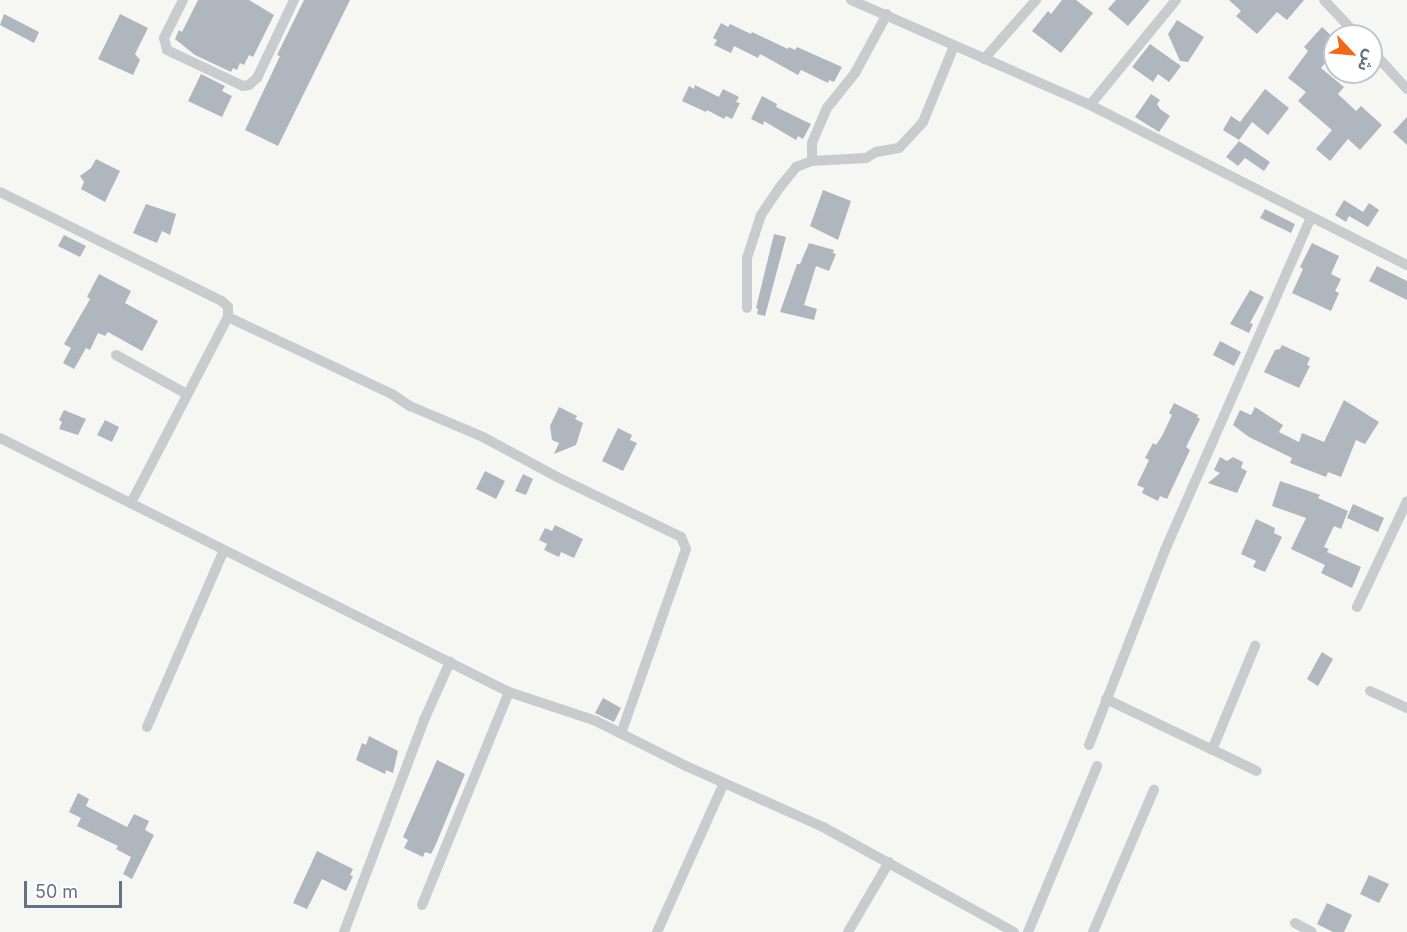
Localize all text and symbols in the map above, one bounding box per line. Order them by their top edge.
north arrow [1323,24,1383,84]
text: ش [1354,47,1381,75]
scale bar [27,869,124,907]
text: 50 m [35,881,78,902]

